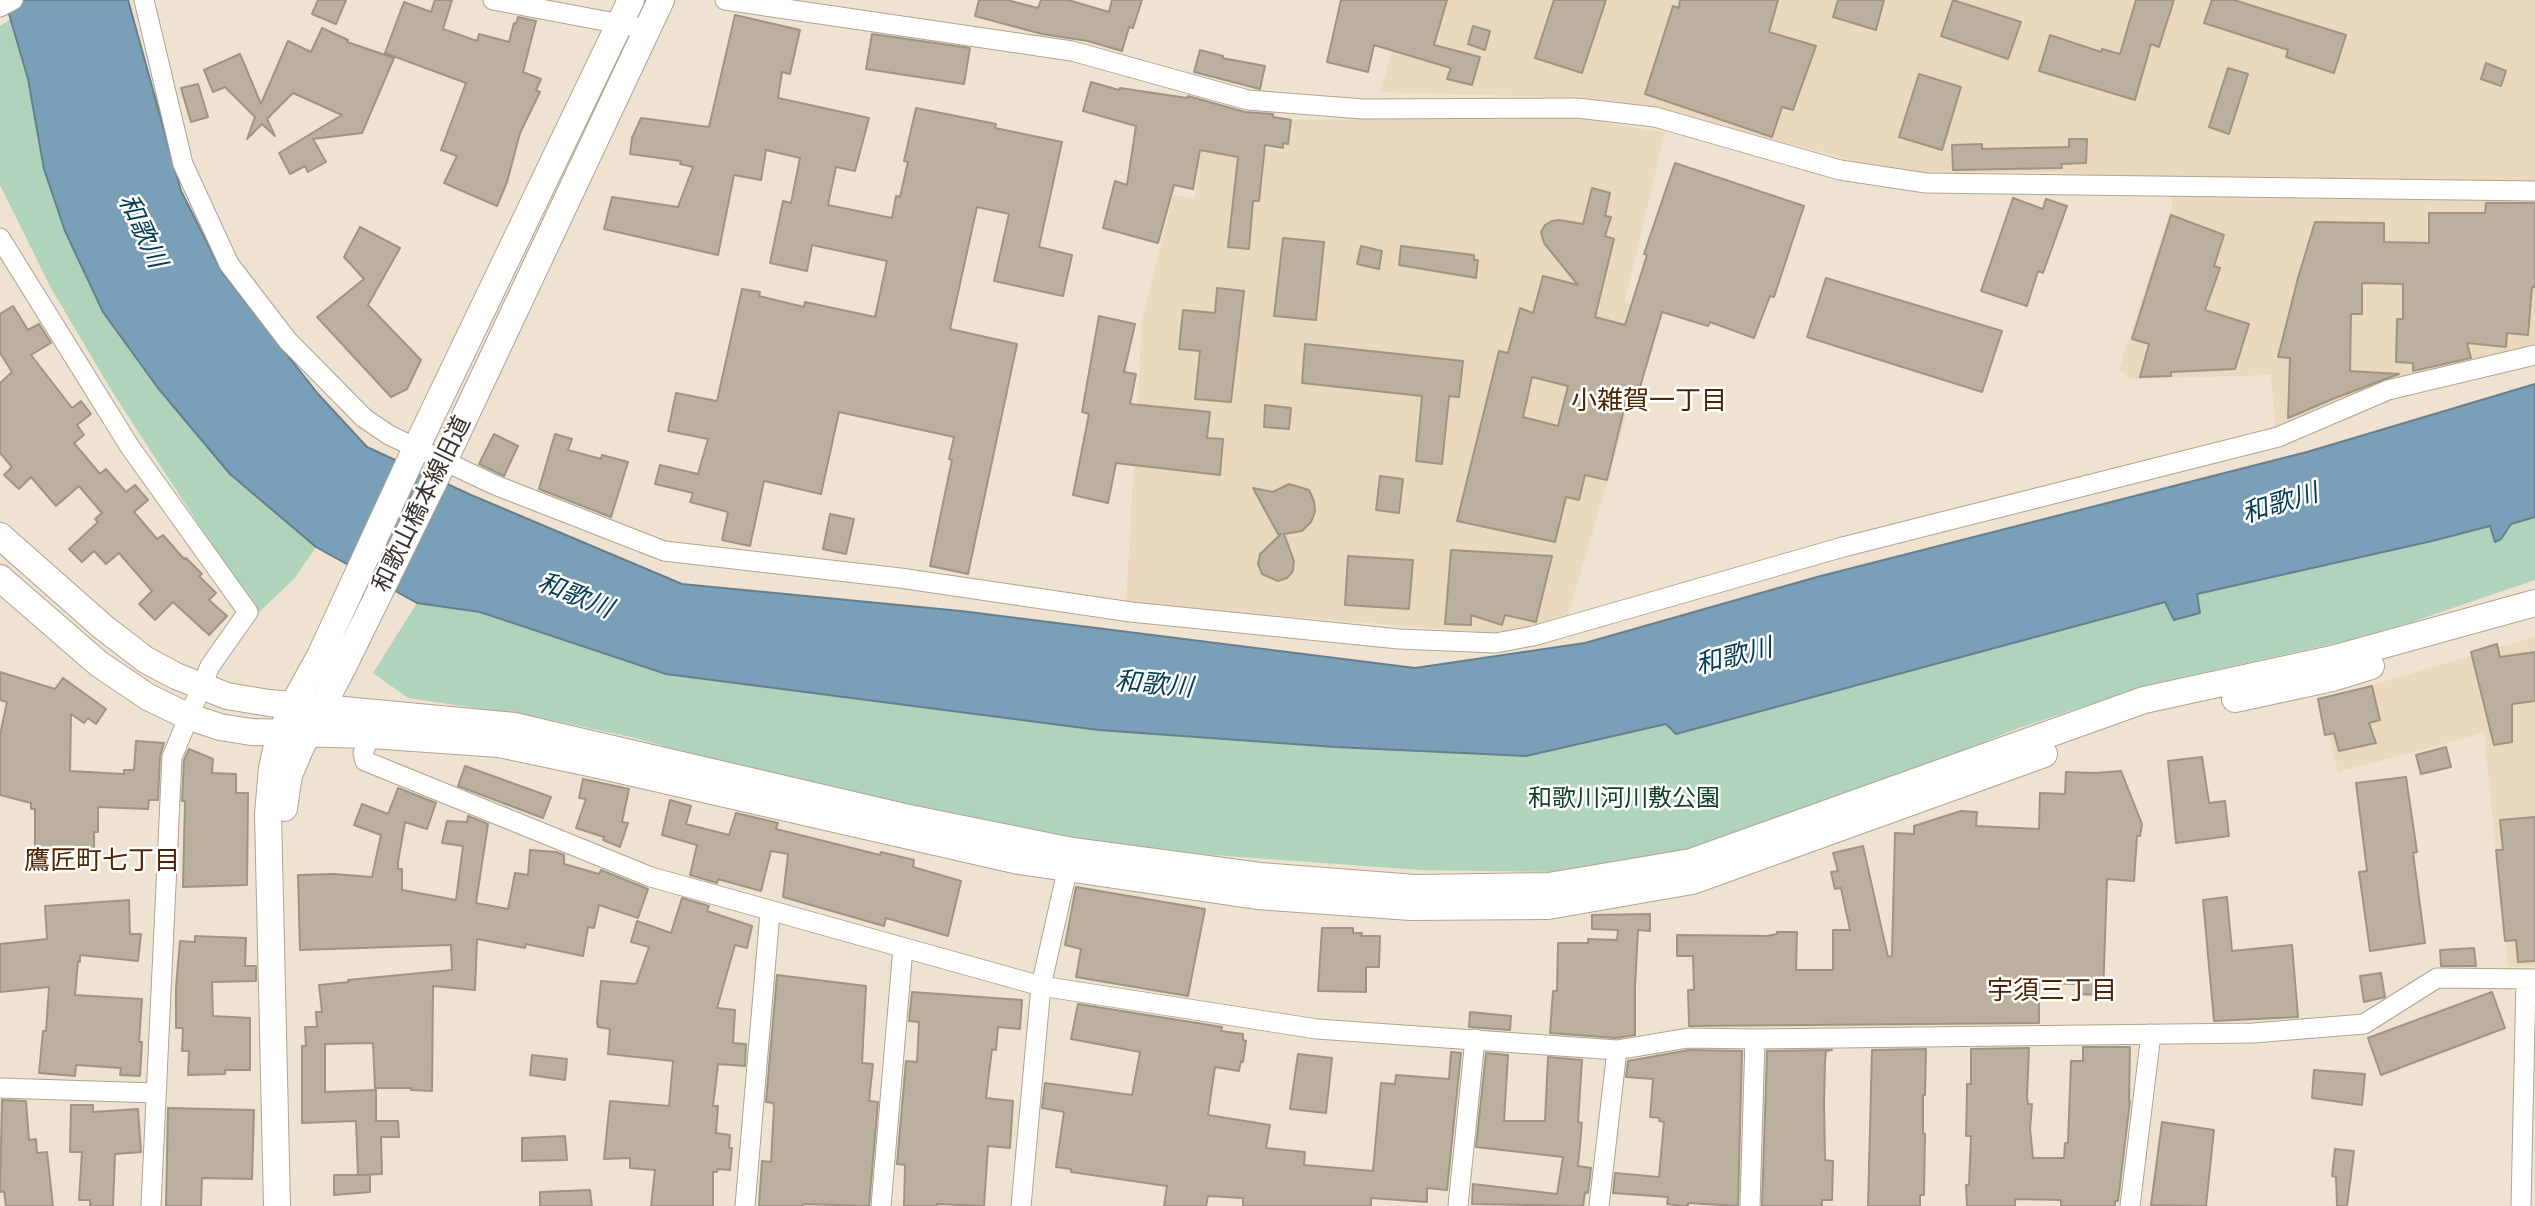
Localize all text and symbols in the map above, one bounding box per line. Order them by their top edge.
water label: 和歌川 [111,189,173,273]
district label: 小雑賀一丁目 [1571,385,1727,417]
street label: 和歌山橋本線旧道 [367,411,477,597]
water label: 和歌川 [2238,478,2322,530]
water label: 和歌川 [533,567,617,625]
water label: 和歌川 [1692,632,1776,682]
water label: 和歌川 [1114,666,1194,704]
park label: 和歌川河川敷公園 [1528,785,1720,813]
district label: 鷹匠町七丁目 [24,845,180,877]
district label: 宇須三丁目 [1987,975,2117,1007]

